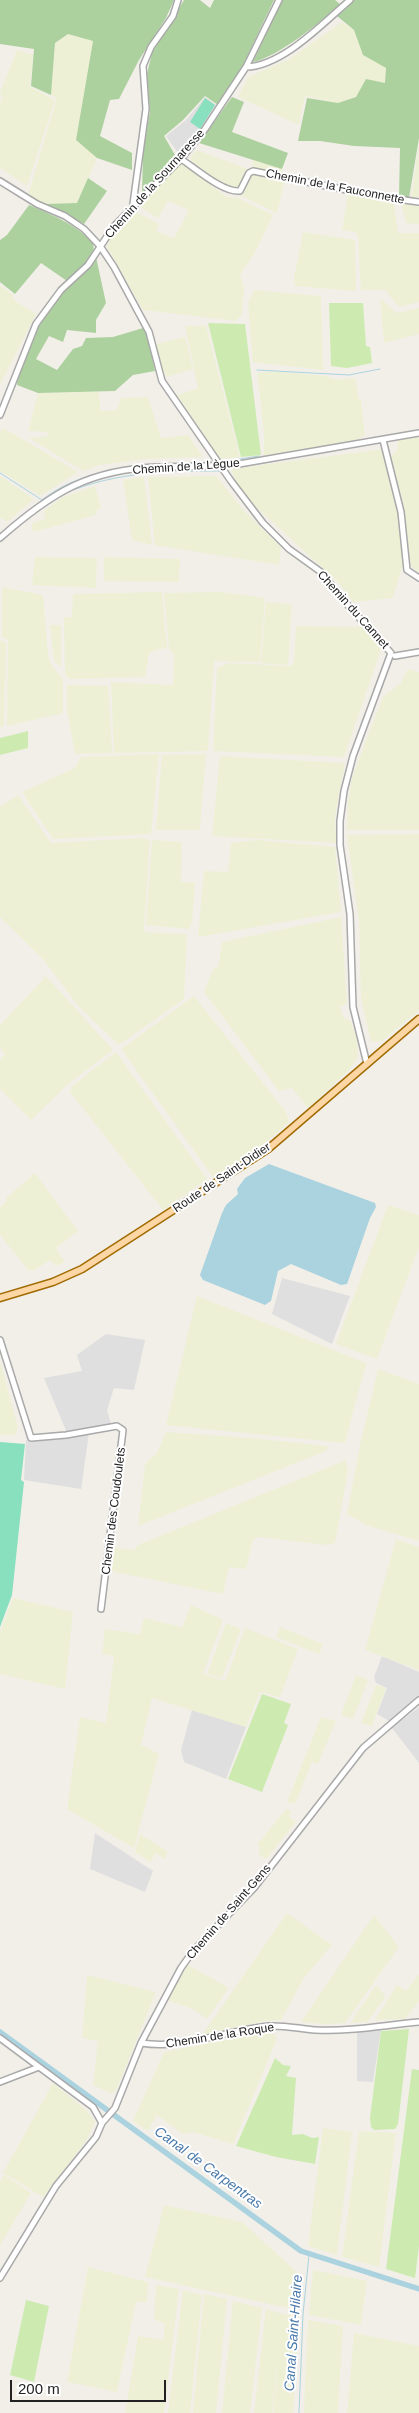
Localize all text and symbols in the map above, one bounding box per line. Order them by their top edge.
street label: Chemin de la Sournaresse [102,126,208,242]
street label: Chemin de la Fauconnette [265,167,405,207]
street label: Chemin de la Lègue [132,456,240,478]
street label: Chemin du Cannet [314,568,392,652]
street label: Route de Saint-Didier [170,1140,274,1216]
street label: Chemin des Coudoulets [99,1447,129,1575]
street label: Chemin de Saint-Gens [184,1861,274,1963]
street label: Chemin de la Roque [165,2020,275,2052]
water label: Canal de Carpentras [151,2123,265,2213]
water label: Canal Saint-Hilaire [282,2274,306,2392]
scale bar [12,2370,169,2402]
text: 200 m [18,2380,60,2397]

